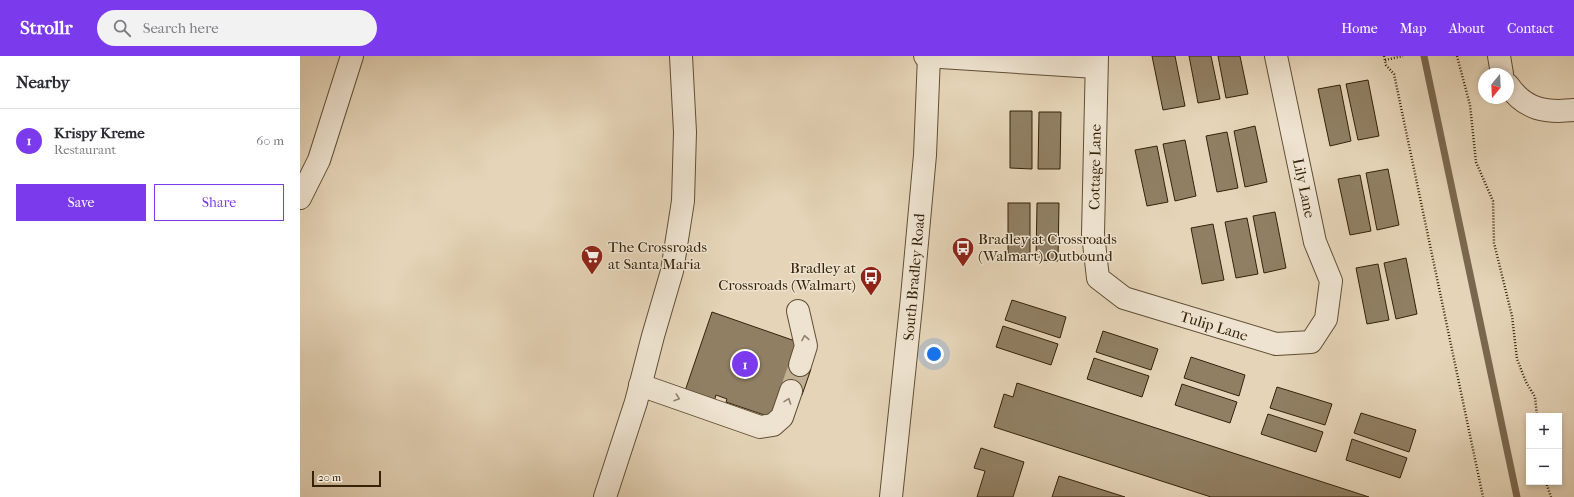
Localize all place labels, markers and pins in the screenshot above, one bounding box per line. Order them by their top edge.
place label: Bradley at Crossroads (Walmart) Outbound [978,230,1117,265]
bus stop icon: Bradley at Crossroads (Walmart) Outbound [950,235,976,268]
place label: The Crossroads at Santa Maria [608,238,707,273]
supermarket icon: The Crossroads at Santa Maria [579,243,605,276]
place label: Bradley at Crossroads (Walmart) [718,259,857,294]
bus stop icon: Bradley at Crossroads (Walmart) [858,264,884,297]
pin: 1 [732,349,758,379]

